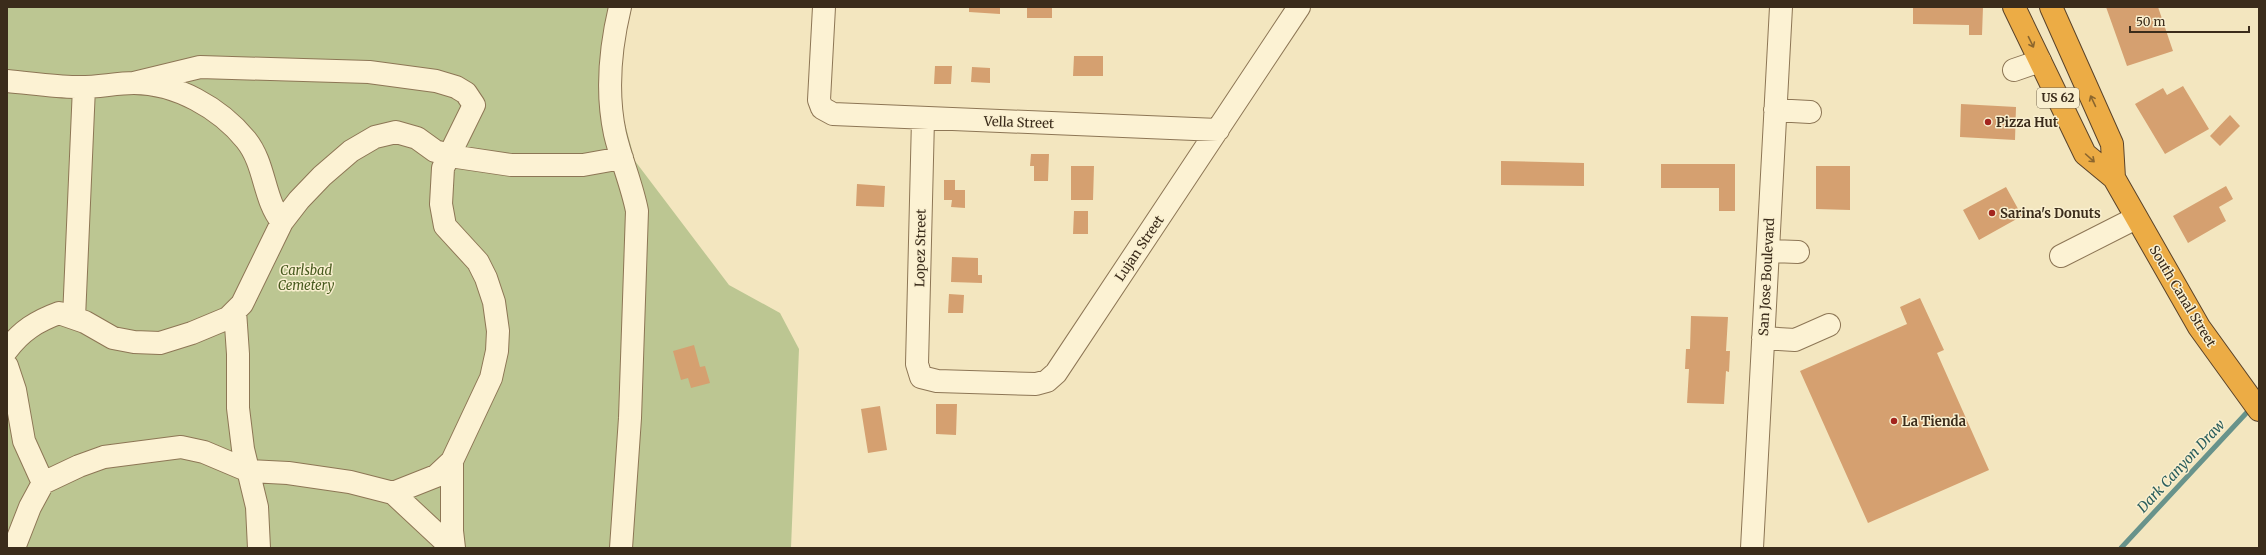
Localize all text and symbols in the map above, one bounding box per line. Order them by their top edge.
scale bar [2130,8,2249,34]
text: 50 m [2136,14,2165,29]
one-way arrow [2028,36,2035,48]
road number: US 62 [2037,88,2079,108]
one-way arrow [2089,96,2096,108]
street label: Vella Street [983,113,1054,132]
place label: Pizza Hut [1996,114,2059,131]
marker: Pizza Hut [1983,117,1993,127]
one-way arrow [2085,153,2095,162]
place label: Sarina's Donuts [2000,205,2101,222]
marker: Sarina's Donuts [1987,208,1997,218]
street label: Lopez Street [911,209,930,287]
street label: Lujan Street [1111,212,1168,284]
street label: San Jose Boulevard [1755,217,1778,336]
street label: South Canal Street [2146,242,2220,350]
park label: Carlsbad Cemetery [278,262,334,294]
place label: La Tienda [1902,413,1966,430]
water label: Dark Canyon Draw [2133,415,2229,517]
marker: La Tienda [1889,416,1899,426]

